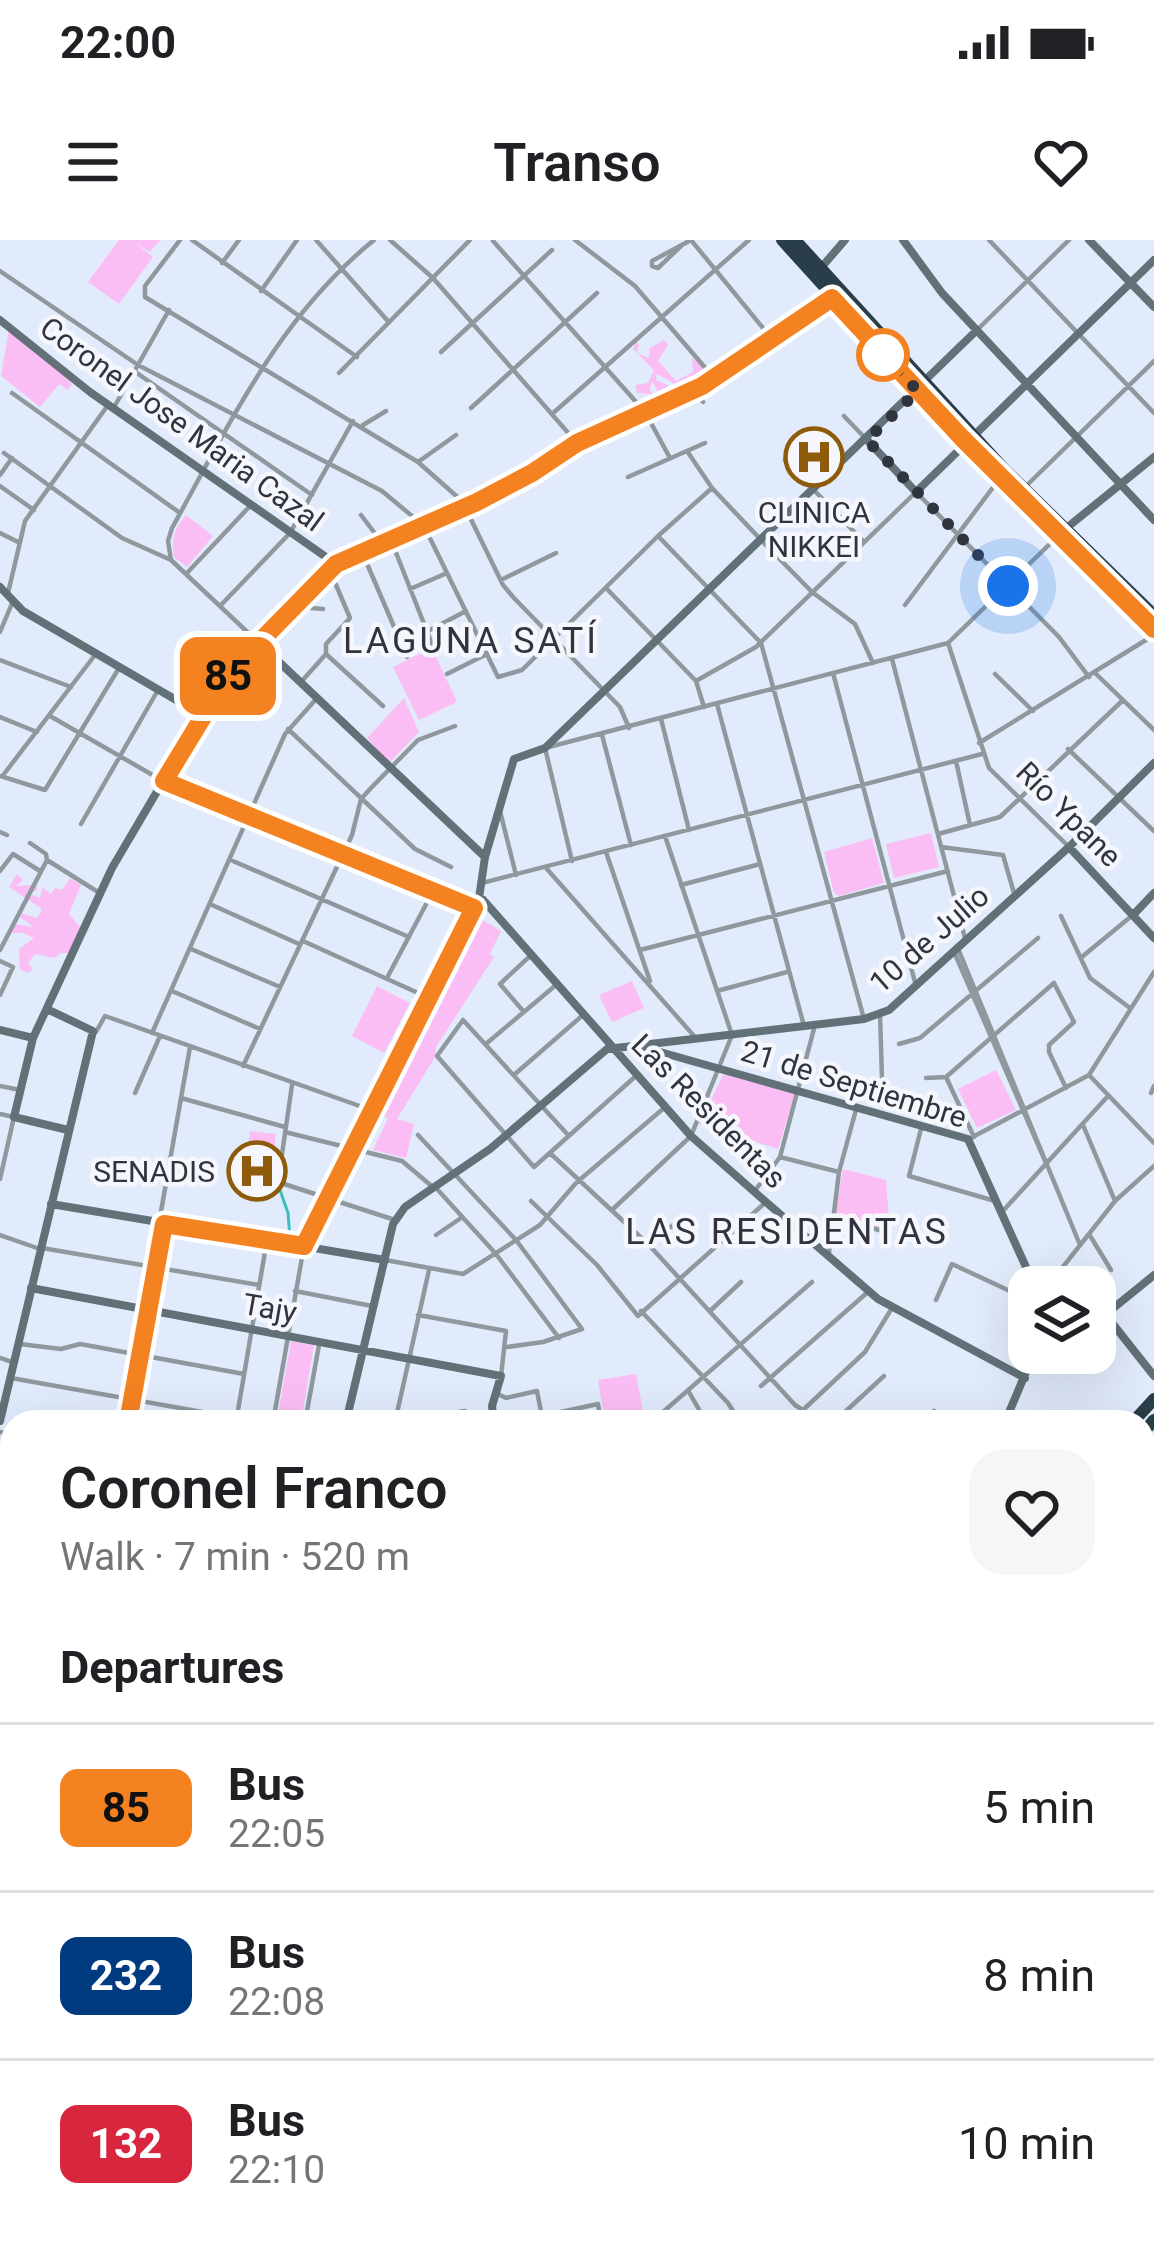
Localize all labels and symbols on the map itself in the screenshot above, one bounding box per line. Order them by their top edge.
street label: Coronel Jose Maria Cazal [34,310,330,538]
unlabelled marker [858,330,908,380]
hospital icon: CLINICA NIKKEI [783,426,845,488]
place label: CLINICA NIKKEI [758,495,871,564]
your location [978,556,1038,616]
district label: LAGUNA SATÍ [343,619,599,662]
line badge: 85 [174,637,282,715]
street label: Río Ypane [1009,754,1129,874]
street label: 10 de Julio [862,878,996,1000]
street label: Las Residentas [625,1027,793,1195]
street label: 21 de Septiembre [737,1033,971,1135]
hospital icon: SENADIS [226,1140,288,1202]
place label: SENADIS [93,1154,215,1189]
district label: LAS RESIDENTAS [625,1211,949,1253]
street label: Tajy [240,1286,300,1330]

